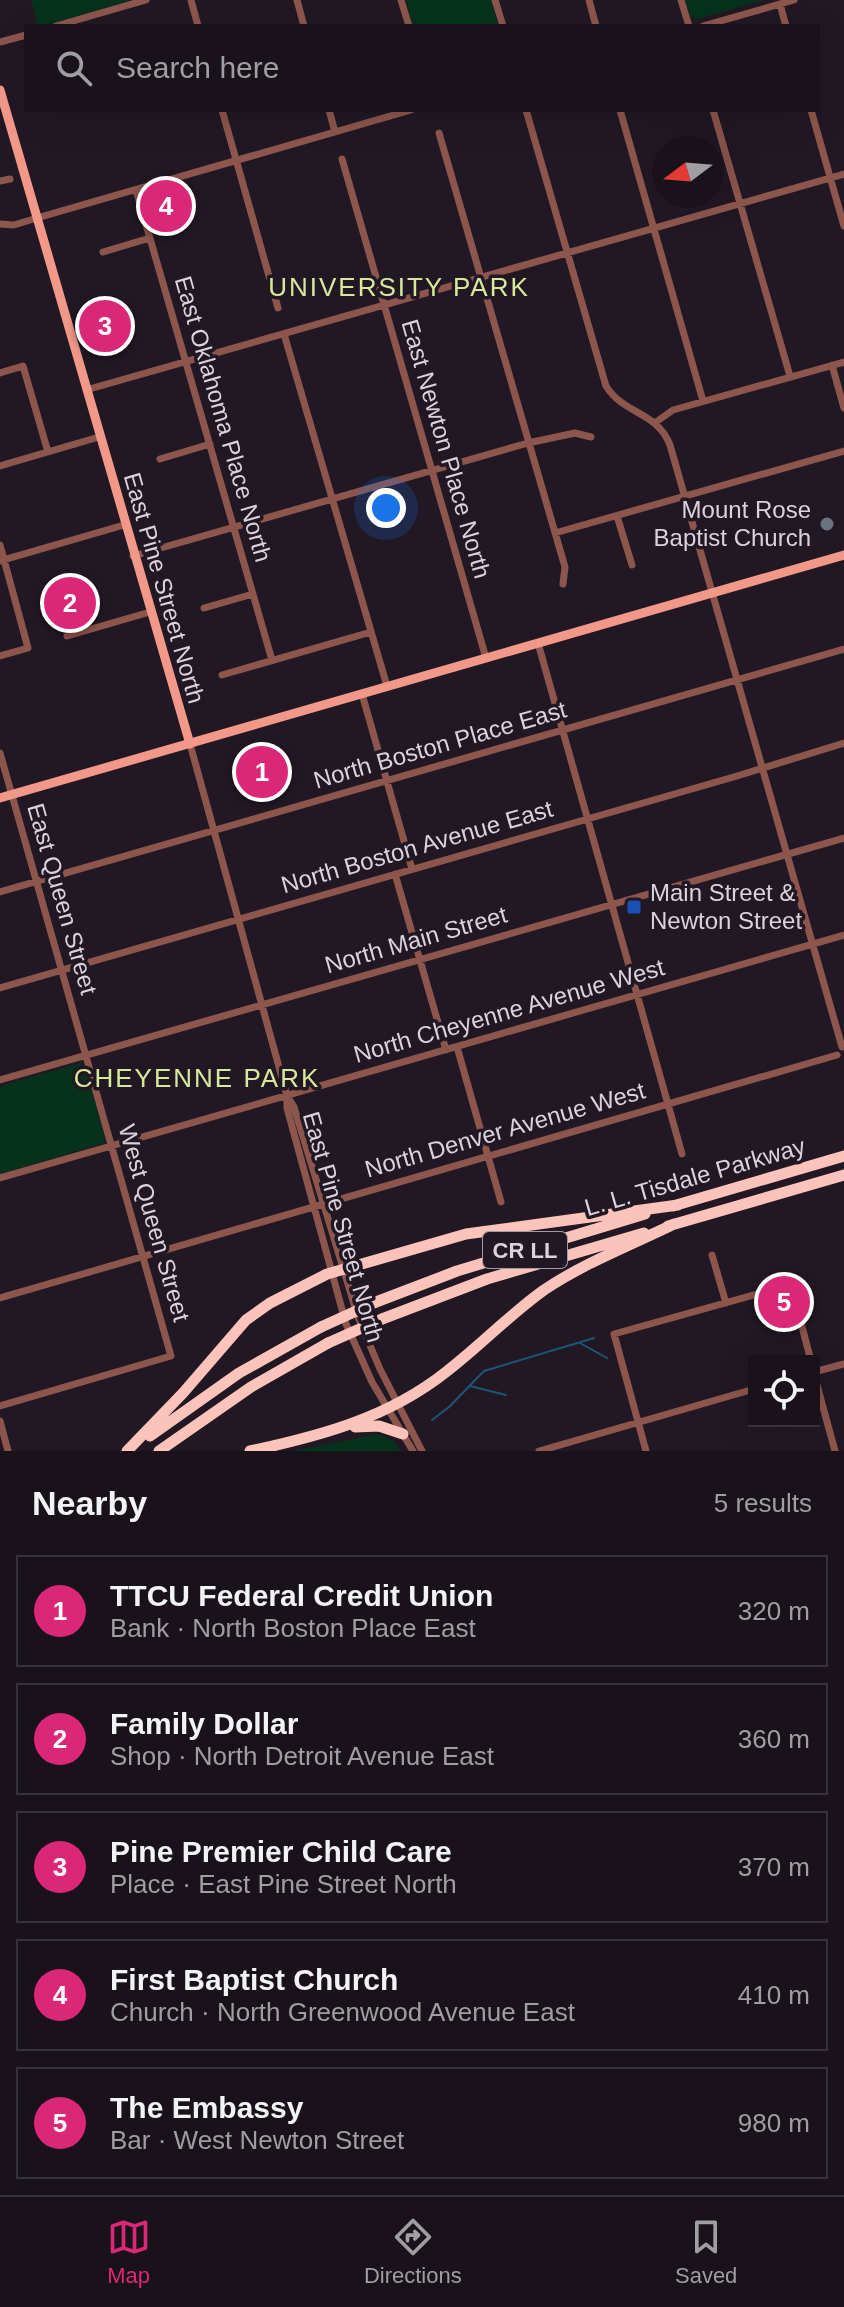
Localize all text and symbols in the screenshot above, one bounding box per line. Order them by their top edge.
search box [24,24,820,112]
icon: search [52,46,96,90]
text: Search here [116,51,279,84]
north arrow [652,136,724,208]
pin: 4 [140,176,192,236]
district label: UNIVERSITY PARK [268,272,530,302]
street label: East Oklahoma Place North [170,273,277,565]
pin: 3 [79,296,131,356]
street label: East Newton Place North [397,316,496,581]
street label: East Pine Street North [119,469,210,706]
your location [366,488,406,528]
place label: Mount Rose Baptist Church [654,496,811,551]
marker: Mount Rose Baptist Church [818,515,836,533]
pin: 2 [44,573,96,633]
street label: North Boston Place East [310,695,570,794]
pin: 1 [236,742,288,802]
street label: North Boston Avenue East [278,795,556,898]
street label: East Queen Street [22,800,103,998]
place label: Main Street & Newton Street [650,879,802,934]
marker: Main Street & Newton Street [625,898,643,916]
street label: North Main Street [322,901,510,978]
street label: North Cheyenne Avenue West [350,953,668,1068]
district label: CHEYENNE PARK [74,1063,320,1093]
street label: North Denver Avenue West [362,1076,648,1182]
street label: East Pine Street North [298,1108,389,1345]
street label: West Queen Street [113,1121,196,1325]
street label: L. L. Tisdale Parkway [582,1132,808,1221]
road number: CR LL [483,1232,567,1268]
pin: 5 [758,1272,810,1332]
map controls [748,1355,820,1427]
button: locate [748,1355,820,1427]
text: Nearby [32,1484,147,1522]
text: 5 results [714,1488,812,1518]
text: TTCU Federal Credit Union [110,1579,493,1612]
text: 1 [53,1596,67,1626]
text: 320 m [738,1596,810,1626]
text: Bank · North Boston Place East [110,1613,476,1643]
text: Family Dollar [110,1707,298,1740]
text: 2 [53,1724,67,1754]
text: 360 m [738,1724,810,1754]
text: Shop · North Detroit Avenue East [110,1741,494,1771]
text: Pine Premier Child Care [110,1835,452,1868]
text: 3 [53,1852,67,1882]
text: 370 m [738,1852,810,1882]
text: Place · East Pine Street North [110,1869,457,1899]
text: First Baptist Church [110,1963,398,1996]
text: 4 [53,1980,67,2010]
text: 410 m [738,1980,810,2010]
text: Church · North Greenwood Avenue East [110,1997,575,2027]
text: The Embassy [110,2091,303,2124]
text: 5 [53,2108,67,2138]
text: 980 m [738,2108,810,2138]
text: Bar · West Newton Street [110,2125,404,2155]
tab: Map [107,2215,151,2289]
tab: Directions [364,2215,462,2289]
tab: Saved [675,2215,737,2289]

